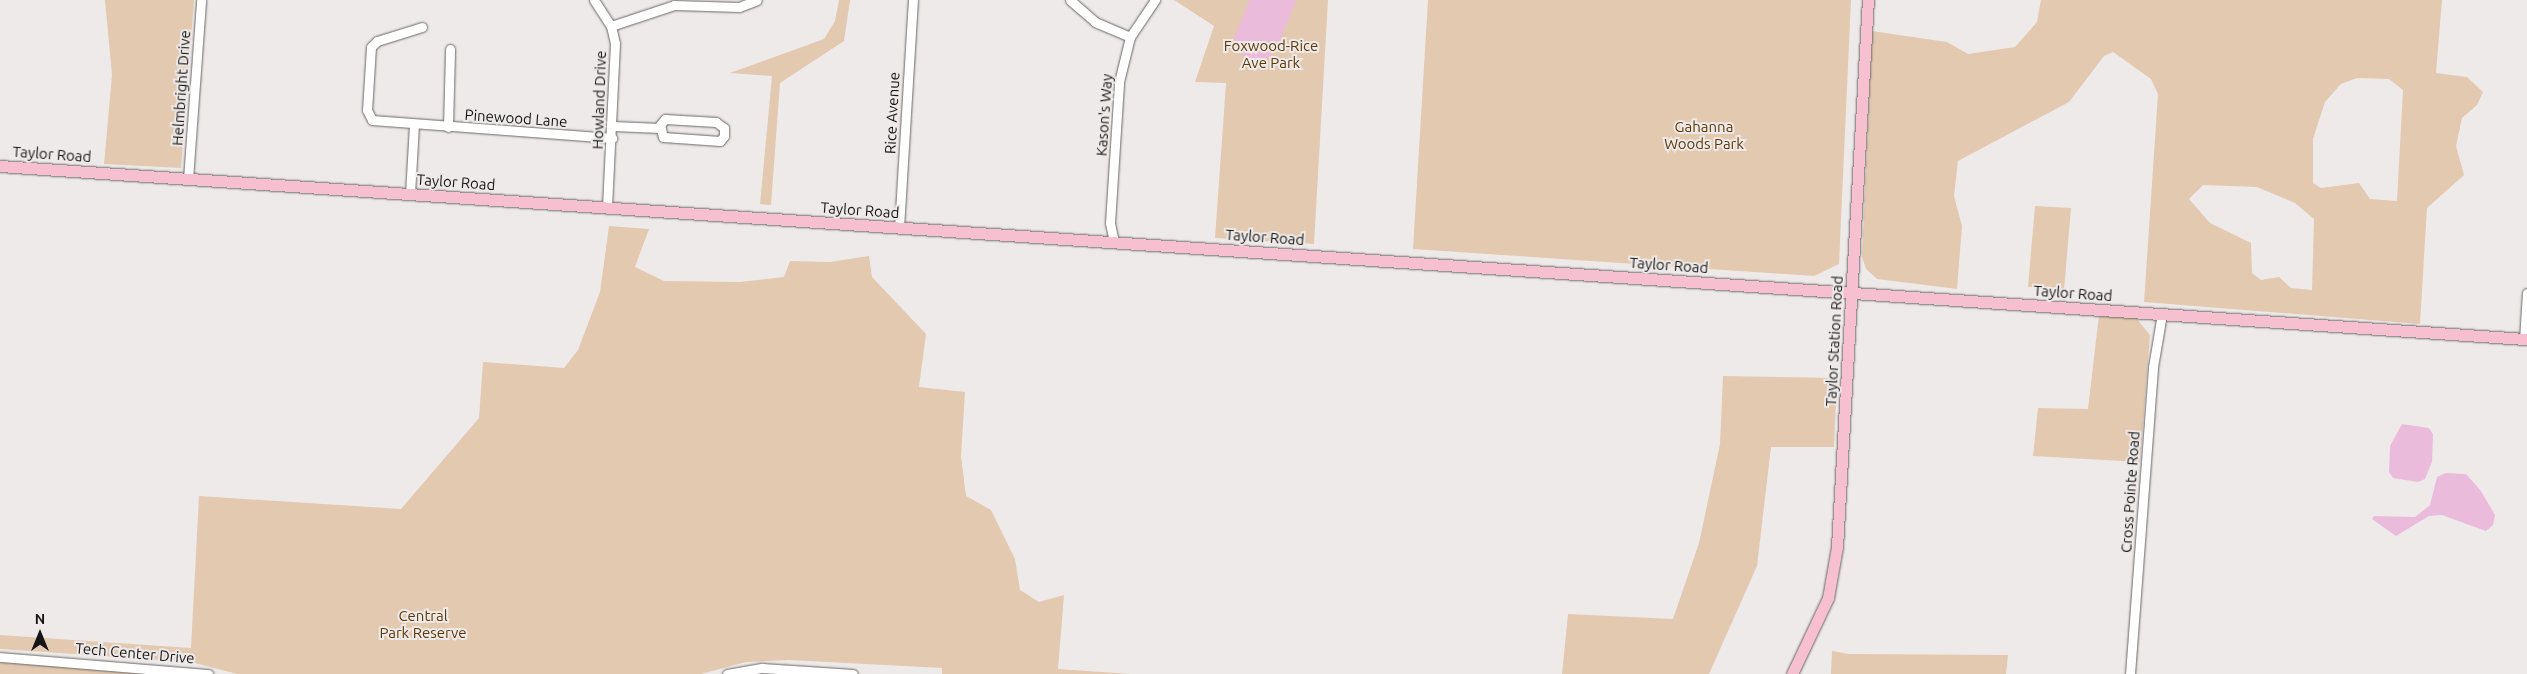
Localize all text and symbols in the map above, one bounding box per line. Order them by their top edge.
street label: Helmbright Drive [168,30,194,146]
park label: Foxwood-Rice Ave Park [1224,36,1318,71]
street label: Howland Drive [588,50,610,150]
street label: Rice Avenue [881,71,903,155]
street label: Kason's Way [1092,73,1116,157]
street label: Pinewood Lane [464,105,568,131]
park label: Gahanna Woods Park [1664,117,1744,152]
street label: Taylor Road [12,142,92,166]
street label: Taylor Road [416,170,496,194]
street label: Taylor Road [820,198,900,222]
street label: Taylor Road [1225,225,1305,249]
street label: Taylor Road [1629,253,1709,277]
street label: Taylor Station Road [1822,275,1846,407]
street label: Taylor Road [2033,281,2113,305]
street label: Cross Pointe Road [2117,431,2143,553]
park label: Central Park Reserve [379,606,467,641]
north arrow [15,609,65,659]
text: N [35,611,45,627]
street label: Tech Center Drive [75,639,195,667]

